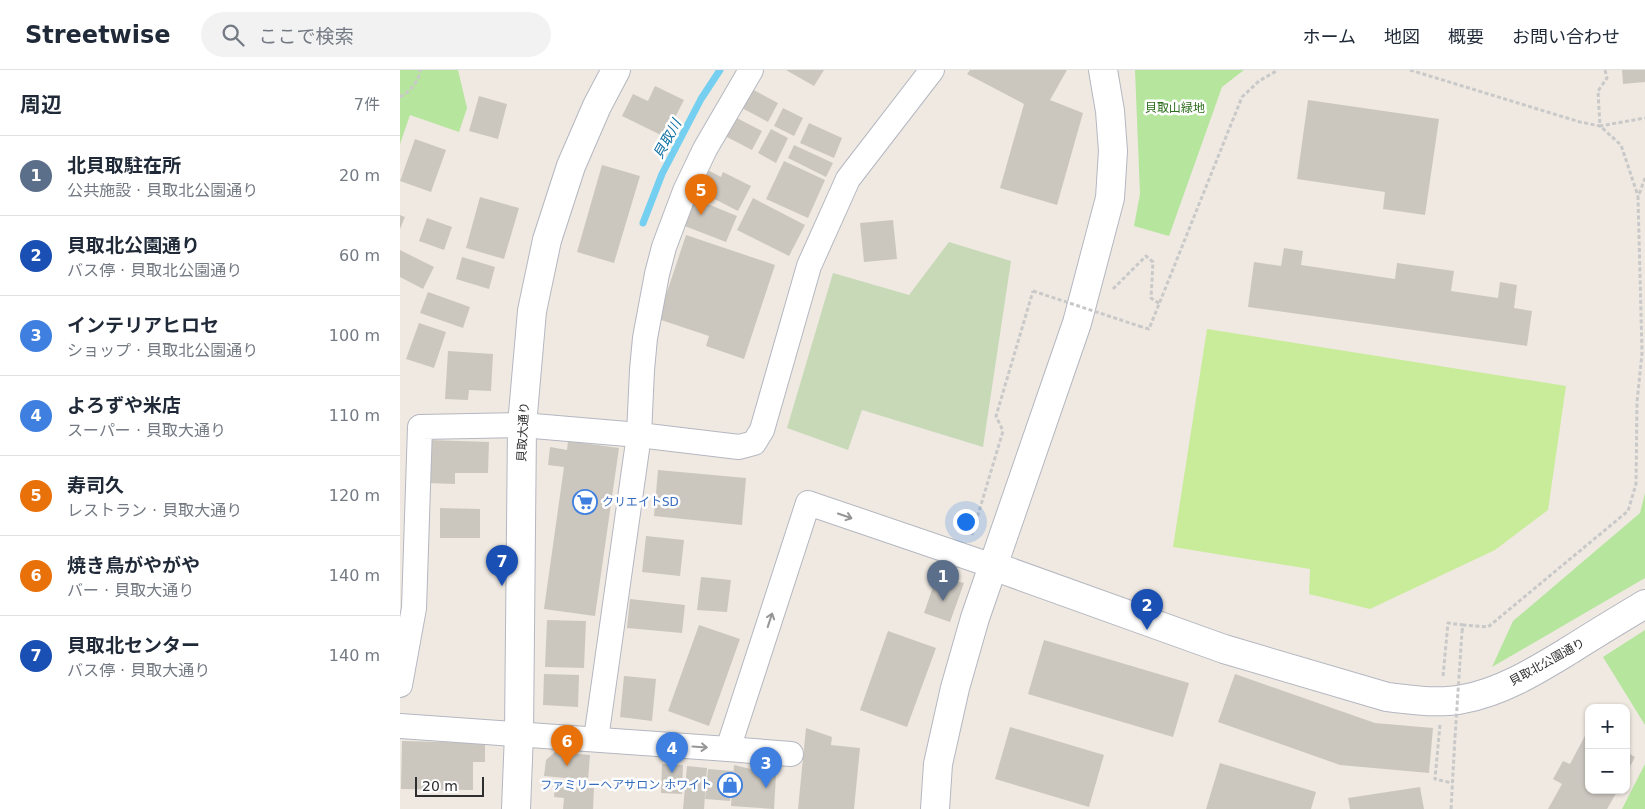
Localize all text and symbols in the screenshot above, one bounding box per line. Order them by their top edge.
search box [201,12,551,57]
text: Streetwise [25,21,171,49]
icon: search [219,21,247,49]
text: ここで検索 [259,25,354,47]
text: ホーム [1303,26,1356,47]
text: 地図 [1384,26,1420,47]
text: 概要 [1448,26,1484,47]
text: お問い合わせ [1512,26,1620,47]
text: 周辺 [20,93,62,117]
text: 7件 [354,95,380,114]
park label: 貝取山緑地 [1145,101,1205,115]
water label: 貝取川 [650,115,685,161]
text: 北貝取駐在所 [67,154,181,176]
text: 1 [30,166,42,185]
text: 20 m [339,166,380,185]
pin: 5 [685,174,717,215]
text: 公共施設 · 貝取北公園通り [67,181,258,200]
text: 貝取北公園通り [67,234,200,256]
text: 2 [30,246,42,265]
text: 60 m [339,246,380,265]
text: バス停 · 貝取北公園通り [67,261,242,280]
text: インテリアヒロセ [67,314,219,336]
text: 3 [30,326,42,345]
text: 100 m [329,326,380,345]
text: ショップ · 貝取北公園通り [67,341,258,360]
text: よろずや米店 [67,394,181,416]
street label: 貝取大通り [514,402,532,462]
text: 4 [30,406,42,425]
text: 110 m [329,406,380,425]
text: スーパー · 貝取大通り [67,421,226,440]
text: 寿司久 [67,474,124,496]
text: 5 [30,486,42,505]
text: 120 m [329,486,380,505]
supermarket icon: クリエイトSD [572,489,598,515]
place label: クリエイトSD [602,495,679,509]
text: レストラン · 貝取大通り [67,501,242,520]
your location [953,509,979,535]
one-way arrow [837,512,852,521]
pin: 7 [486,545,518,586]
text: 焼き鳥がやがや [67,554,200,576]
pin: 1 [927,560,959,601]
text: 6 [30,566,42,585]
text: 140 m [329,566,380,585]
text: バー · 貝取大通り [67,581,194,600]
pin: 2 [1131,589,1163,630]
one-way arrow [765,612,775,628]
text: 貝取北センター [67,634,200,656]
street label: 貝取北公園通り [1507,636,1587,688]
text: 7 [30,646,42,665]
text: 140 m [329,646,380,665]
text: バス停 · 貝取大通り [67,661,210,680]
map controls [1585,704,1630,794]
button: + [1585,704,1630,749]
pin: 6 [551,725,583,766]
pin: 4 [656,732,688,773]
one-way arrow [692,742,708,751]
pin: 3 [750,747,782,788]
button: − [1585,749,1630,794]
shop icon: ファミリーヘアサロン ホワイト [717,772,743,798]
scale bar [415,774,484,797]
text: 20 m [422,778,458,794]
place label: ファミリーヘアサロン ホワイト [540,778,712,792]

